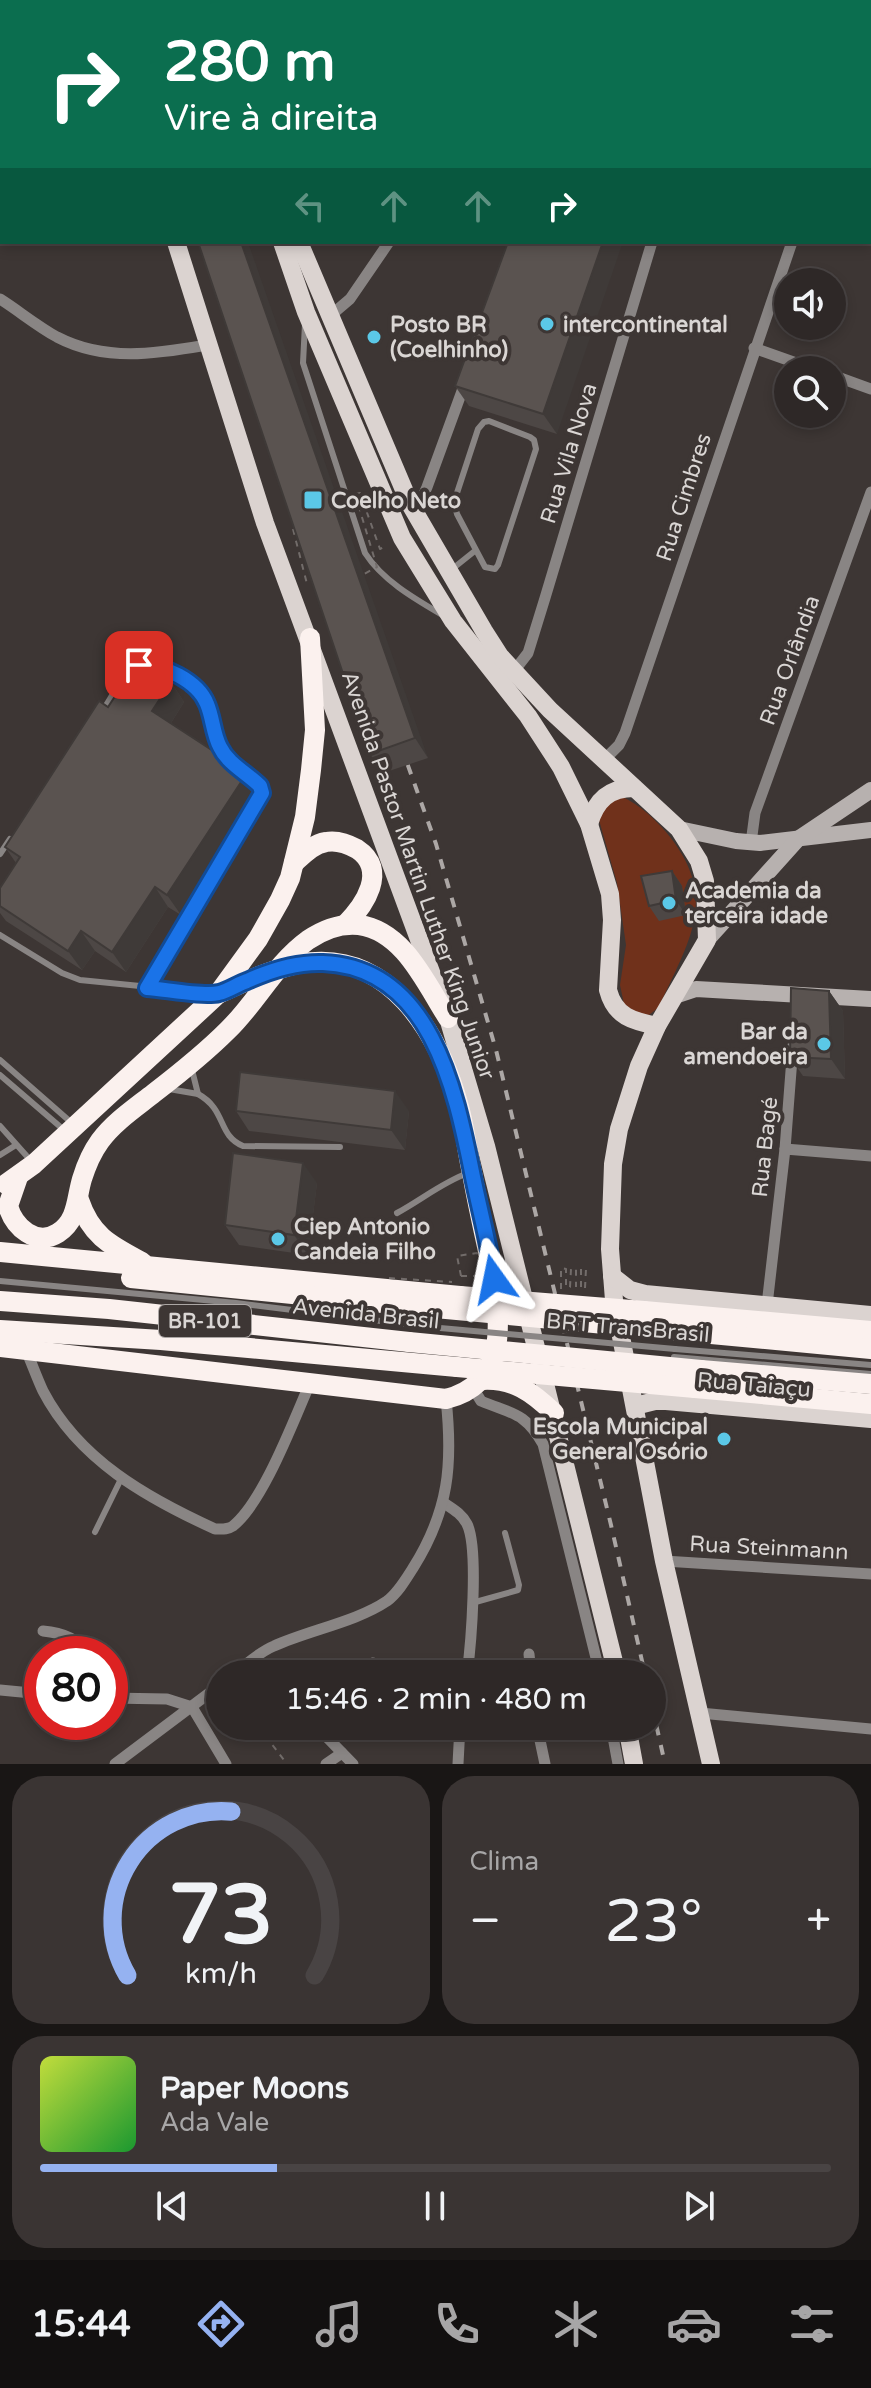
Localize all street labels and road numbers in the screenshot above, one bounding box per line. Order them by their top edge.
street label: Rua Vila Nova [535,380,603,527]
street label: Rua Cimbres [651,430,717,565]
street label: Rua Orlândia [754,592,825,729]
street label: Avenida Pastor Martin Luther King Junior [336,668,501,1084]
street label: Rua Bagé [747,1095,783,1199]
street label: Avenida Brasil [291,1293,441,1335]
road number: BR-101 [159,1305,251,1337]
street label: BRT TransBrasil [545,1308,711,1348]
street label: Rua Taiaçu [696,1367,812,1403]
street label: Rua Steinmann [689,1531,849,1565]

